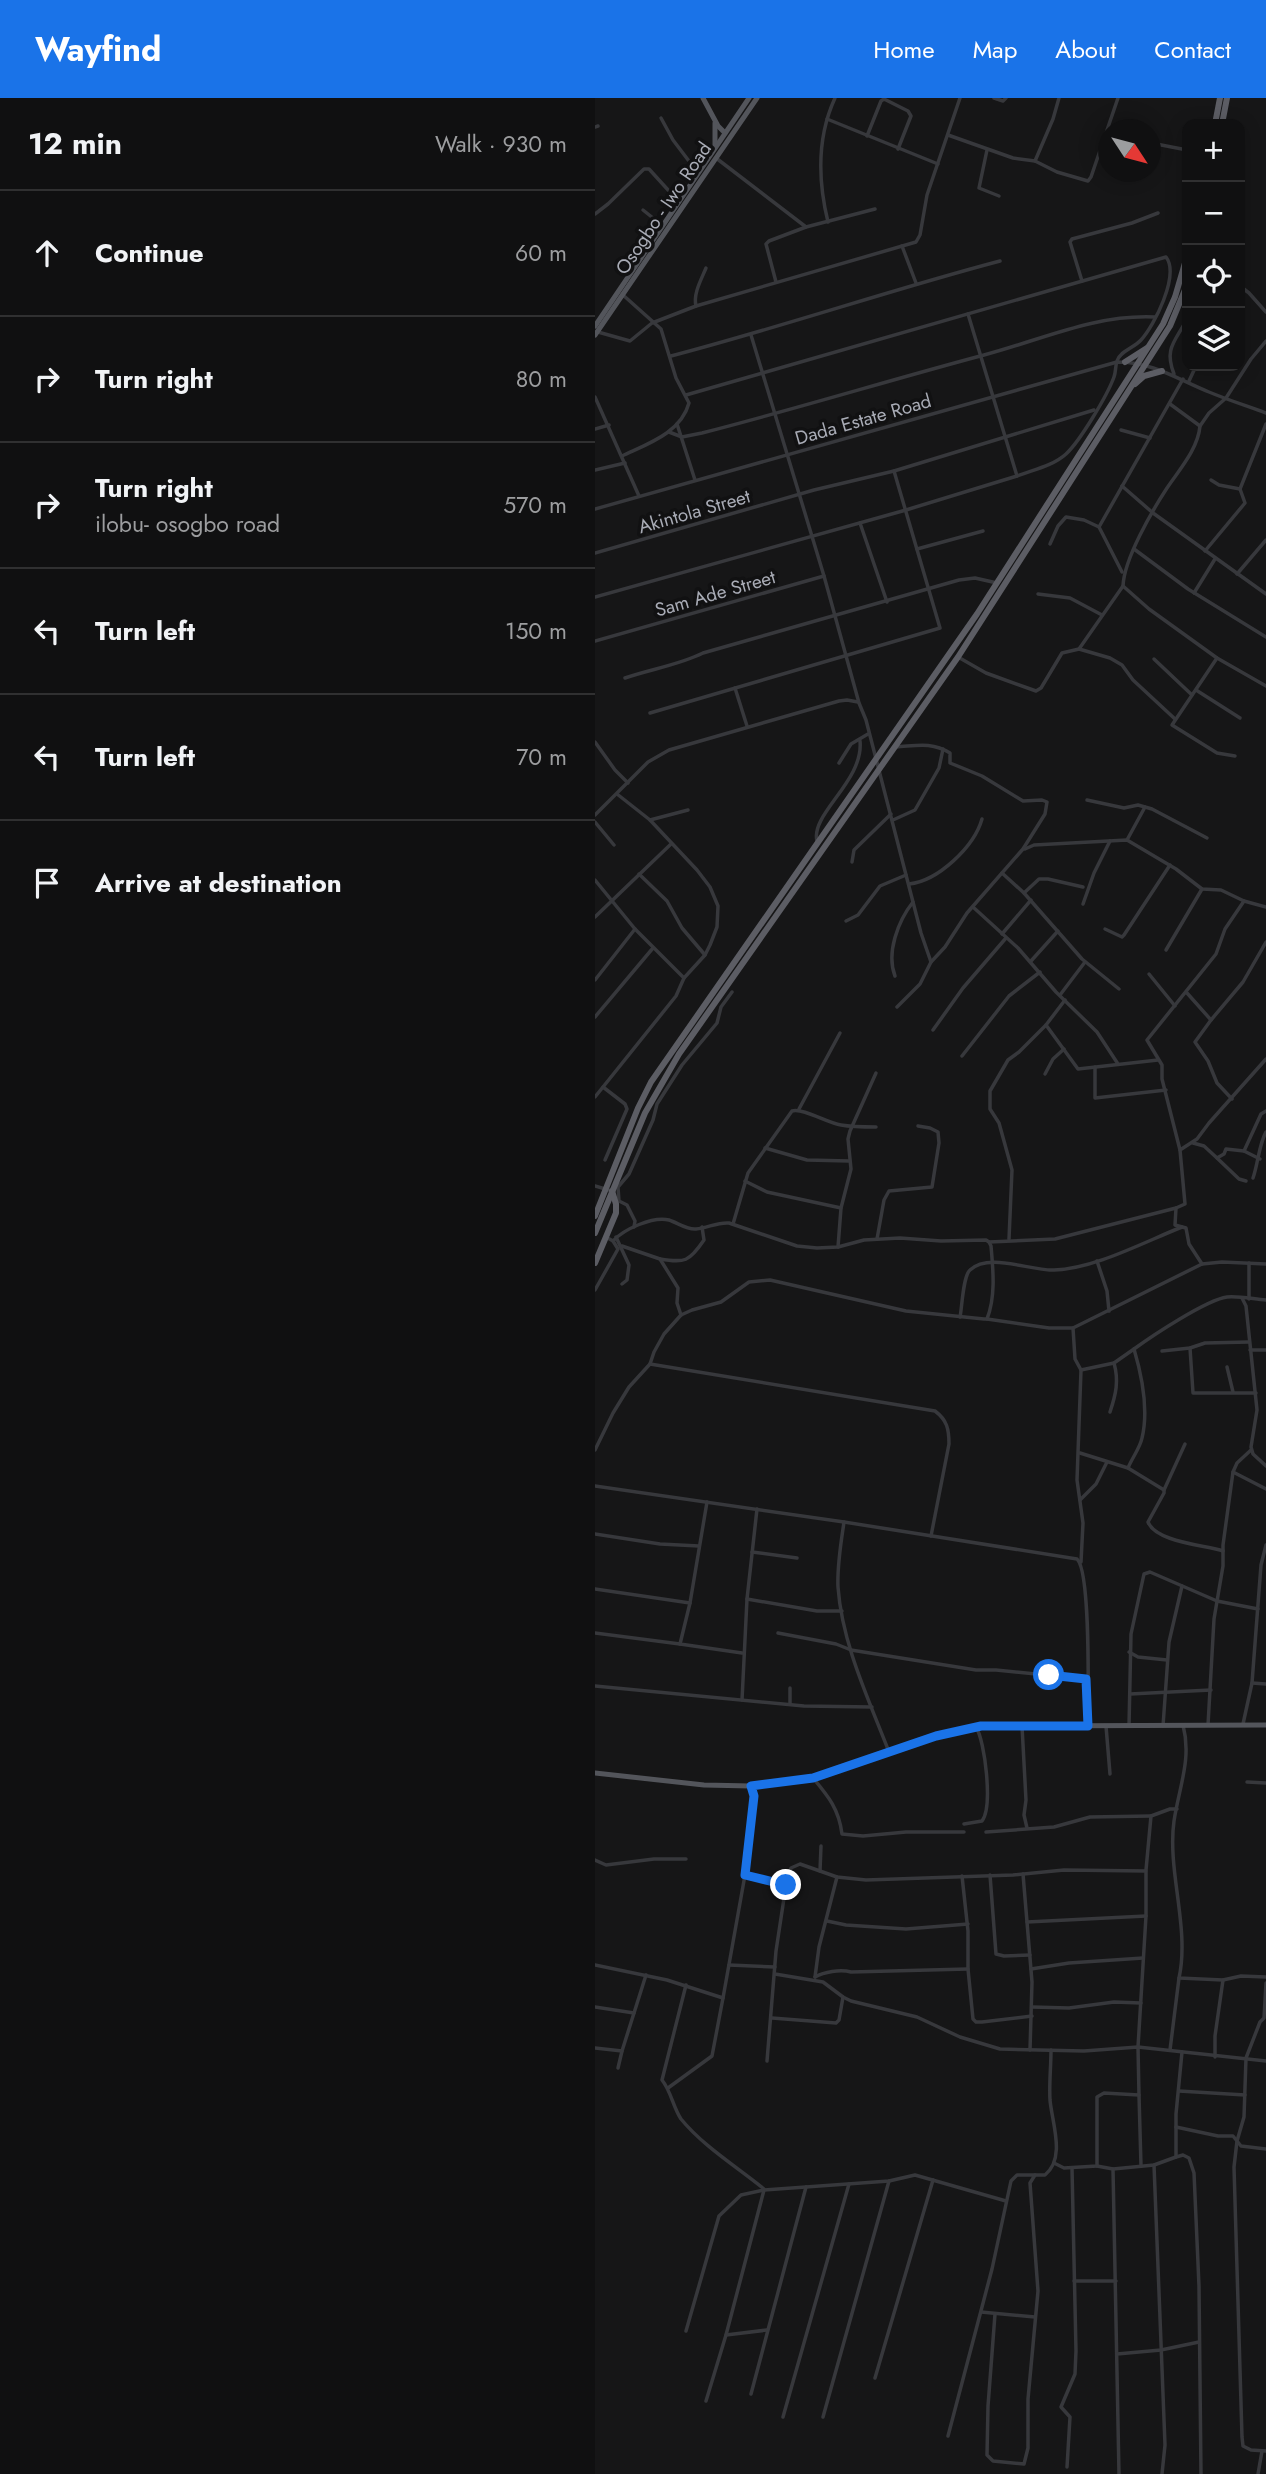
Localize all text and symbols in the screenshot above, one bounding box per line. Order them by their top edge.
text: Wayfind [35,26,161,73]
text: Home [873,32,935,67]
text: Map [973,32,1017,67]
text: About [1055,32,1116,67]
text: Contact [1154,32,1231,67]
north arrow [1098,119,1161,182]
map controls [1182,119,1245,371]
button: + [1182,119,1245,182]
text: 12 min [28,122,122,165]
text: Walk · 930 m [435,127,567,161]
street label: Osogbo - Iwo Road [609,137,718,280]
button: − [1182,182,1245,245]
icon: ahead [28,234,66,272]
text: Continue [95,234,204,272]
text: 60 m [515,236,567,270]
button: locate [1182,245,1245,308]
button: layers [1182,308,1245,371]
icon: right [28,360,66,398]
text: Turn right [95,360,213,398]
text: 80 m [516,362,567,396]
street label: Dada Estate Road [792,387,934,452]
text: Turn right [95,469,213,507]
street label: Akintola Street [635,482,754,540]
icon: right [28,486,66,524]
text: 570 m [503,488,567,522]
text: ilobu- osogbo road [95,507,280,541]
street label: Sam Ade Street [652,563,779,624]
icon: left [28,612,66,650]
text: Turn left [95,612,195,650]
text: 150 m [505,614,567,648]
icon: left [28,738,66,776]
text: Turn left [95,738,195,776]
text: 70 m [516,740,567,774]
icon: arrive [28,864,66,902]
text: Arrive at destination [95,864,342,902]
route start [1033,1659,1064,1690]
route end [770,1869,801,1900]

